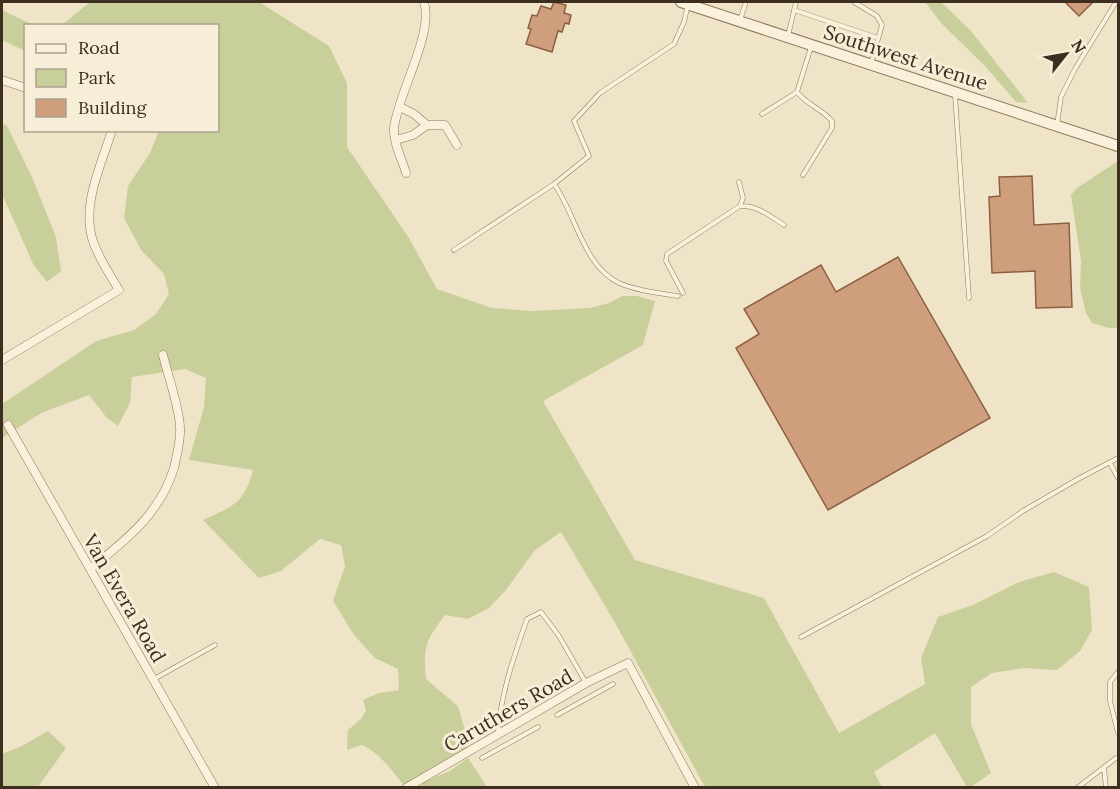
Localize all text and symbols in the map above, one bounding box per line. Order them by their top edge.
street label: Southwest Avenue [821,19,991,95]
legend [24,24,219,132]
north arrow [1036,24,1096,84]
text: Road [78,36,120,59]
text: N [1067,36,1091,57]
text: Park [78,66,116,89]
text: Building [78,96,148,119]
street label: Van Evera Road [78,529,172,667]
street label: Caruthers Road [439,663,577,757]

